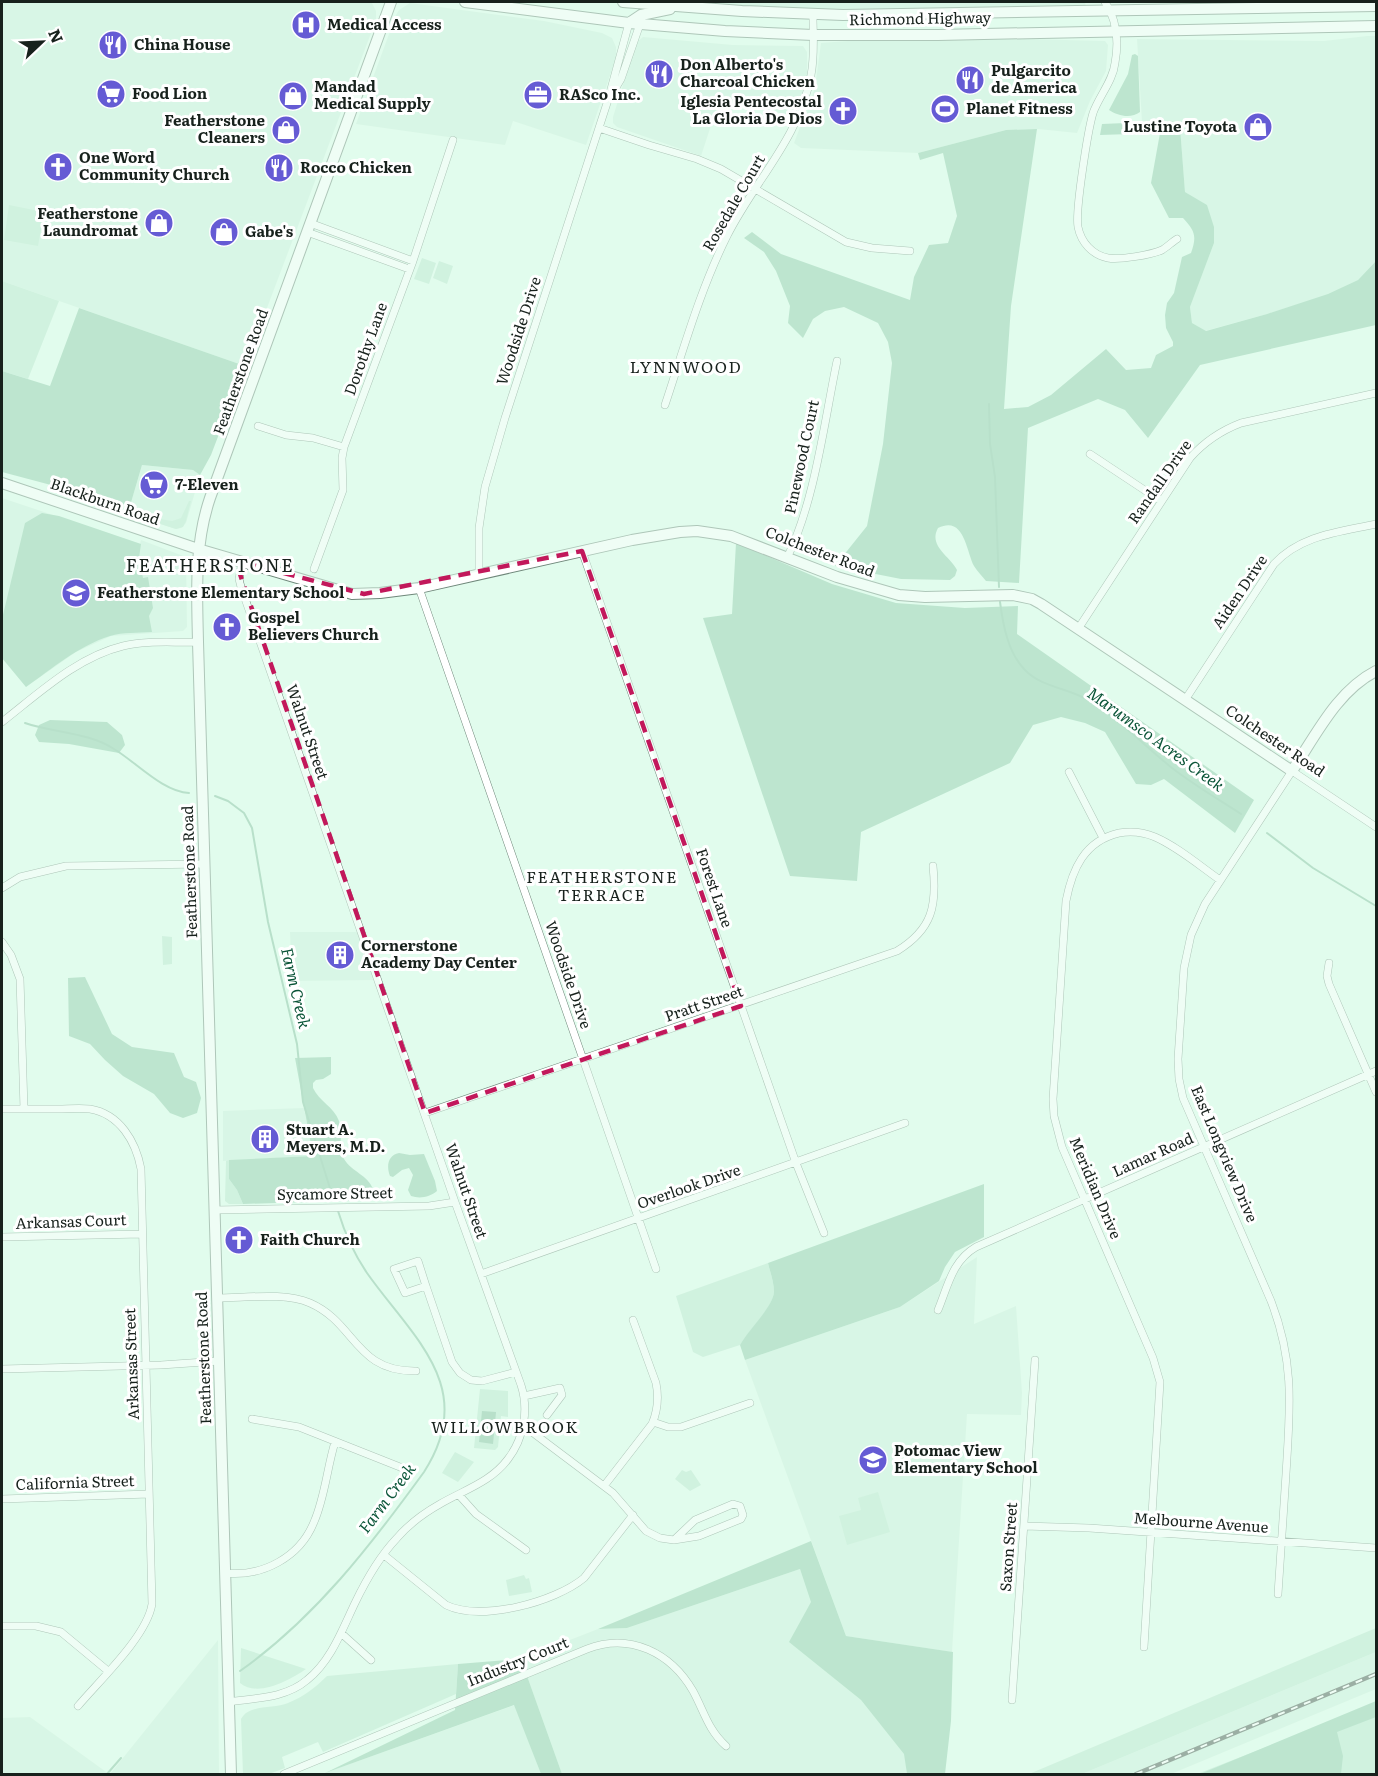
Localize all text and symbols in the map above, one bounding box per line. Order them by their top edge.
street label: Richmond Highway [849,5,992,30]
hospital icon: Medical Access [290,9,322,41]
north arrow [12,12,72,72]
place label: Medical Access [327,12,442,35]
text: N [43,25,70,47]
restaurant icon: China House [97,29,129,61]
place label: China House [134,32,231,55]
place label: Don Alberto's Charcoal Chicken [680,52,816,92]
restaurant icon: Don Alberto's Charcoal Chicken [643,58,675,90]
place label: Pulgarcito de America [991,58,1077,98]
restaurant icon: Pulgarcito de America [954,64,986,96]
place label: Mandad Medical Supply [314,74,431,114]
supermarket icon: Food Lion [95,78,127,110]
office icon: RASco Inc. [522,79,554,111]
shop icon: Mandad Medical Supply [277,80,309,112]
place label: Food Lion [132,81,208,104]
place label: RASco Inc. [559,82,641,105]
place label: Iglesia Pentecostal La Gloria De Dios [680,89,823,129]
sports icon: Planet Fitness [929,93,961,125]
church icon: Iglesia Pentecostal La Gloria De Dios [827,95,859,127]
place label: Planet Fitness [966,96,1073,119]
place label: Featherstone Cleaners [164,108,266,148]
shop icon: Lustine Toyota [1242,111,1274,143]
shop icon: Featherstone Cleaners [270,114,302,146]
place label: Lustine Toyota [1124,114,1237,137]
place label: One Word Community Church [79,145,230,185]
street label: Rosedale Court [696,150,770,255]
church icon: One Word Community Church [42,151,74,183]
restaurant icon: Rocco Chicken [263,152,295,184]
place label: Rocco Chicken [300,155,412,178]
place label: Featherstone Laundromat [37,201,138,241]
shop icon: Featherstone Laundromat [143,207,175,239]
shop icon: Gabe's [208,216,240,248]
place label: Gabe's [245,219,294,242]
street label: Woodside Drive [489,273,546,388]
street label: Dorothy Lane [337,299,392,398]
street label: Featherstone Road [206,305,273,438]
district label: LYNNWOOD [630,354,742,378]
street label: Pinewood Court [777,398,824,516]
street label: Randall Drive [1121,434,1196,528]
supermarket icon: 7-Eleven [138,469,170,501]
street label: Blackburn Road [48,471,163,530]
place label: 7-Eleven [175,472,239,495]
street label: Colchester Road [763,519,879,582]
street label: Aiden Drive [1205,549,1272,633]
district label: FEATHERSTONE [126,551,294,578]
school or university icon: Featherstone Elementary School [60,577,92,609]
place label: Featherstone Elementary School [97,580,345,603]
place label: Gospel Believers Church [248,605,379,645]
church icon: Gospel Believers Church [211,611,243,643]
water label: Marumsco Acres Creek [1083,680,1230,796]
street label: Walnut Street [281,681,336,782]
street label: Colchester Road [1222,698,1330,782]
street label: Featherstone Road [175,805,202,939]
street label: Forest Lane [691,845,740,930]
district label: FEATHERSTONE TERRACE [526,864,678,906]
street label: Woodside Drive [540,917,599,1032]
place label: Cornerstone Academy Day Center [361,933,517,973]
building icon: Cornerstone Academy Day Center [324,939,356,971]
water label: Farm Creek [276,945,318,1031]
street label: Pratt Street [661,978,746,1027]
street label: East Longview Drive [1186,1081,1265,1226]
place label: Stuart A. Meyers, M.D. [286,1117,385,1157]
building icon: Stuart A. Meyers, M.D. [249,1123,281,1155]
street label: Lamar Road [1108,1126,1197,1182]
street label: Meridian Drive [1065,1133,1128,1242]
street label: Walnut Street [440,1140,495,1241]
street label: Overlook Drive [634,1157,743,1214]
street label: Sycamore Street [277,1180,393,1205]
street label: Arkansas Court [15,1207,127,1234]
church icon: Faith Church [223,1224,255,1256]
place label: Faith Church [260,1227,360,1250]
street label: Featherstone Road [189,1291,216,1425]
street label: Arkansas Street [117,1308,144,1420]
district label: WILLOWBROOK [431,1414,579,1438]
place label: Potomac View Elementary School [894,1438,1038,1478]
school or university icon: Potomac View Elementary School [857,1444,889,1476]
water label: Farm Creek [352,1457,421,1537]
street label: California Street [15,1468,135,1495]
street label: Saxon Street [993,1501,1022,1592]
street label: Melbourne Avenue [1133,1505,1269,1538]
street label: Industry Court [463,1630,572,1691]

